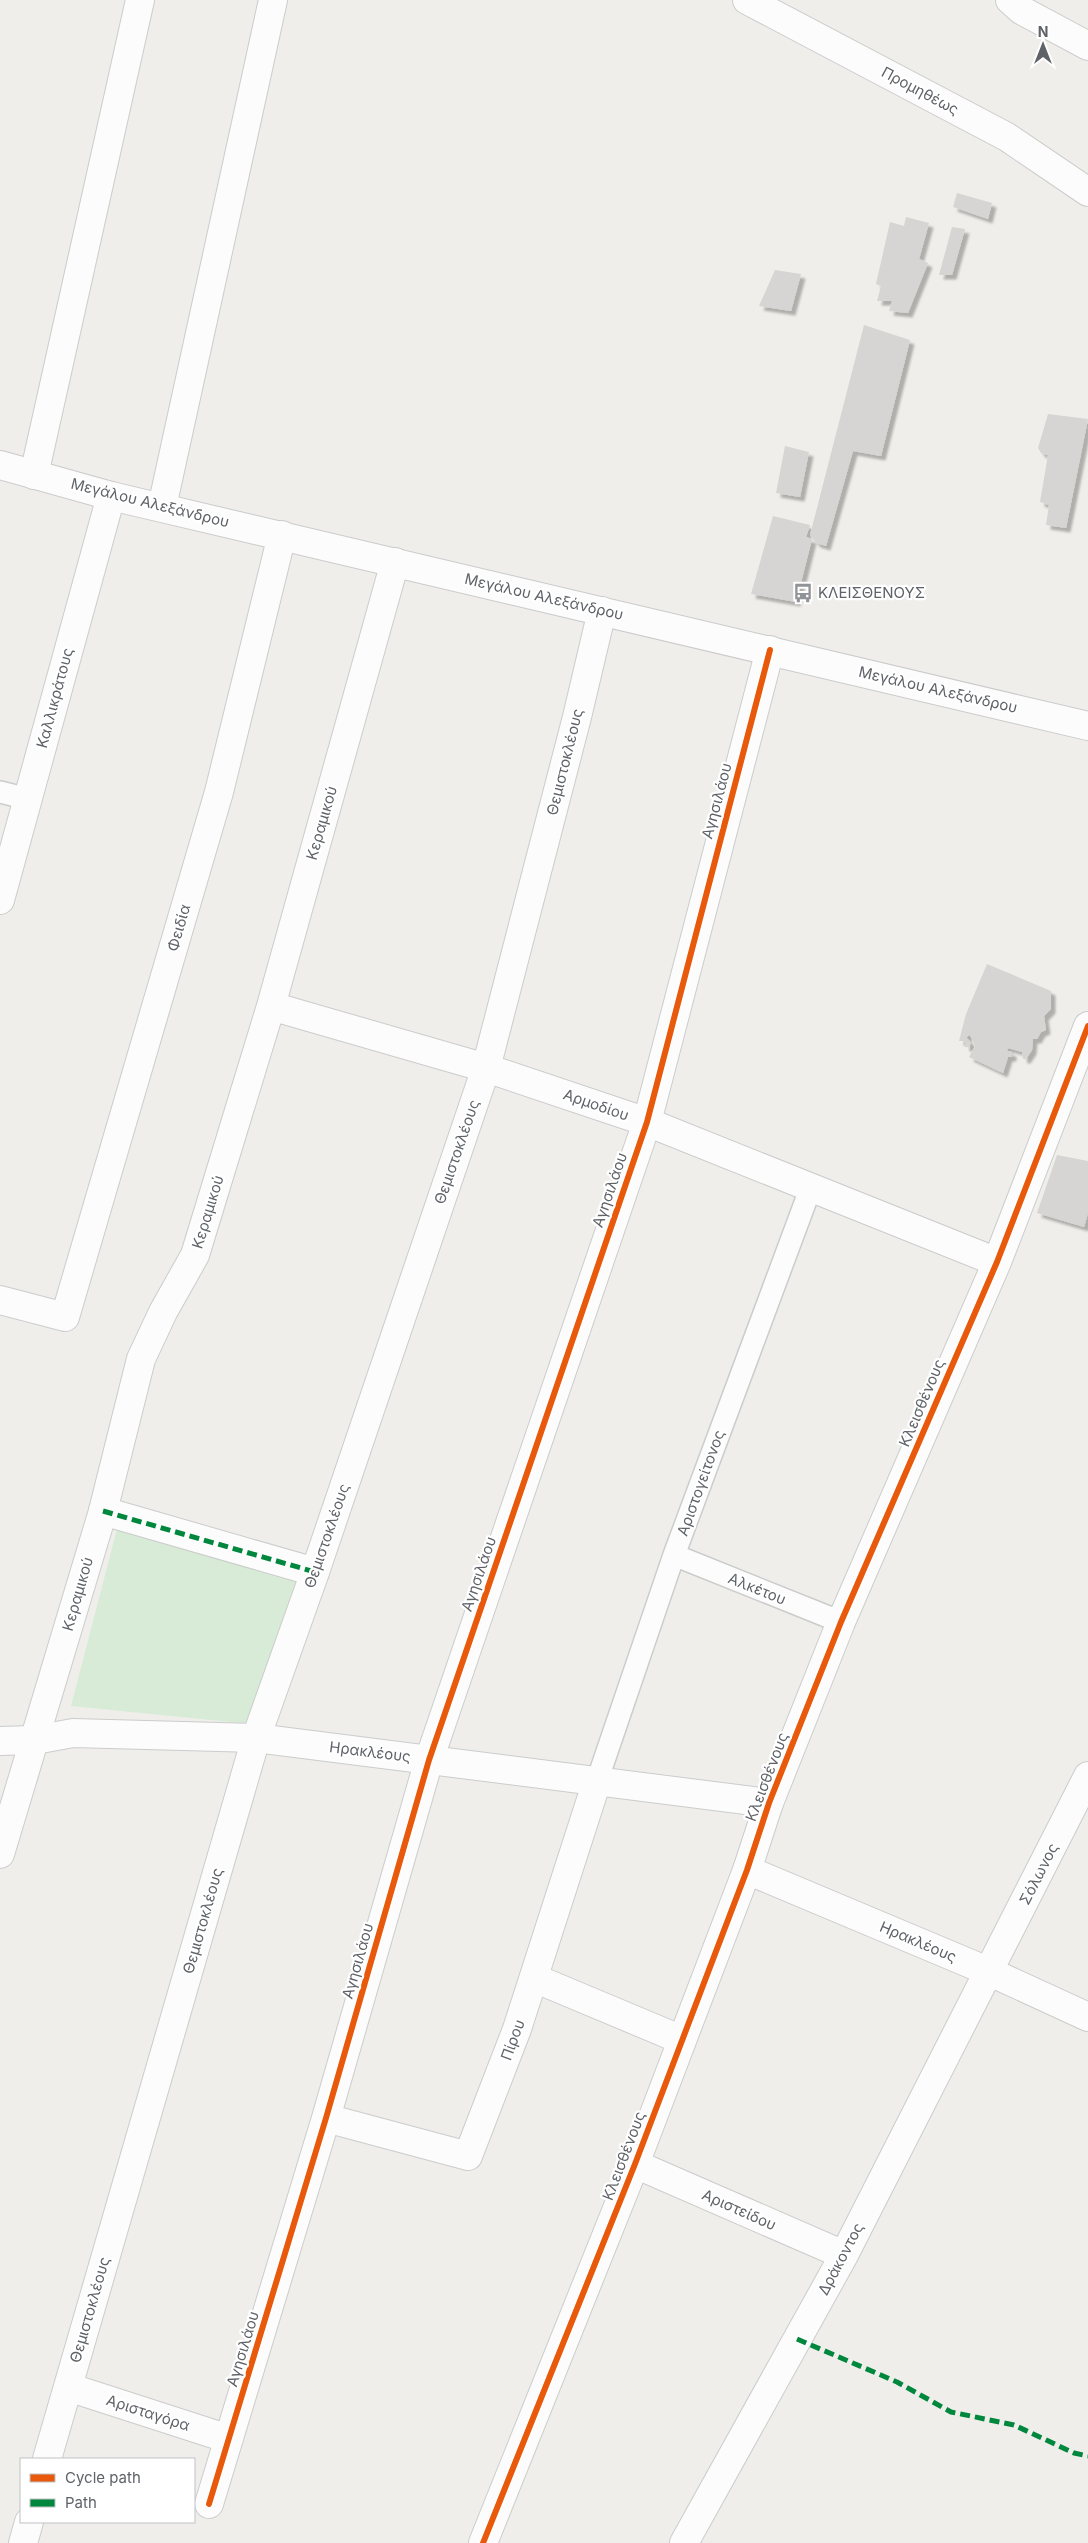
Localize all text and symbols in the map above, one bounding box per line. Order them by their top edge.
north arrow [1018,20,1068,70]
text: N [1038,23,1048,40]
street label: Προμηθέως [878,62,962,119]
street label: Μεγάλου Αλεξάνδρου [69,474,231,531]
street label: Μεγάλου Αλεξάνδρου [463,569,625,624]
bus stop icon: ΚΛΕΙΣΘΕΝΟΥΣ [792,582,814,604]
place label: ΚΛΕΙΣΘΕΝΟΥΣ [818,583,925,602]
street label: Καλλικράτους [32,646,77,750]
street label: Μεγάλου Αλεξάνδρου [857,662,1019,717]
street label: Θεμιστοκλέους [542,707,587,817]
street label: Αγησιλάου [697,761,736,841]
street label: Κεραμικού [302,784,341,862]
street label: Φειδία [163,902,194,954]
street label: Αρμοδίου [561,1084,631,1125]
street label: Θεμιστοκλέους [430,1097,483,1207]
street label: Αγησιλάου [588,1150,631,1230]
street label: Κεραμικού [187,1173,228,1251]
street label: Κλεισθένους [895,1356,949,1450]
street label: Αριστογείτονος [673,1427,728,1538]
street label: Θεμιστοκλέους [300,1481,353,1591]
street label: Αγησιλάου [457,1534,500,1614]
street label: Κεραμικού [58,1555,97,1633]
street label: Αλκέτου [726,1568,789,1609]
street label: Κλεισθένους [741,1730,792,1824]
street label: Ηρακλέους [328,1737,412,1766]
street label: Σόλωνος [1015,1840,1062,1908]
street label: Θεμιστοκλέους [178,1866,227,1976]
street label: Ηρακλέους [877,1917,960,1966]
street label: Αγησιλάου [338,1921,377,2001]
street label: Πίρου [496,2017,529,2063]
street label: Κλεισθένους [598,2109,649,2203]
street label: Αριστείδου [699,2185,779,2234]
street label: Δράκοντος [814,2219,868,2298]
street label: Θεμιστοκλέους [65,2255,114,2365]
street label: Αγησιλάου [222,2309,263,2389]
street label: Αρισταγόρα [104,2390,192,2435]
legend [20,2458,195,2523]
text: Cycle path [65,2468,141,2487]
text: Path [65,2493,97,2512]

